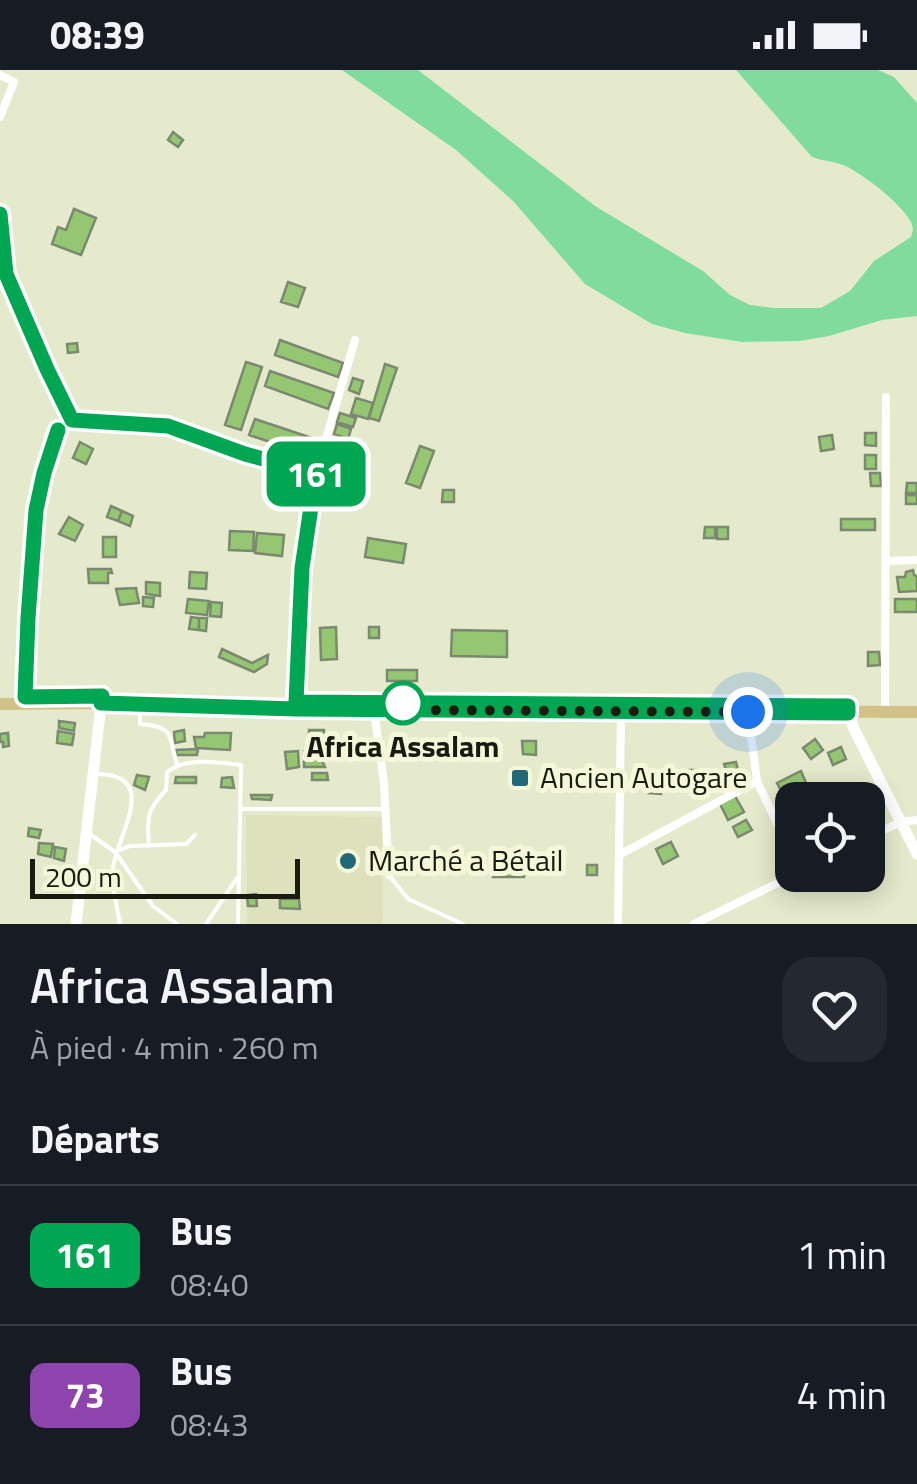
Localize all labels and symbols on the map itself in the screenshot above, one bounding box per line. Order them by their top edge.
line badge: 161 [258,442,374,506]
marker: Africa Assalam [382,682,424,724]
your location [723,687,773,737]
place label: Africa Assalam [306,723,500,769]
place label: Ancien Autogare [540,754,747,800]
marker: Ancien Autogare [509,767,531,789]
place label: Marché a Bétail [368,837,563,883]
marker: Marché a Bétail [337,850,359,872]
scale bar [30,854,300,898]

